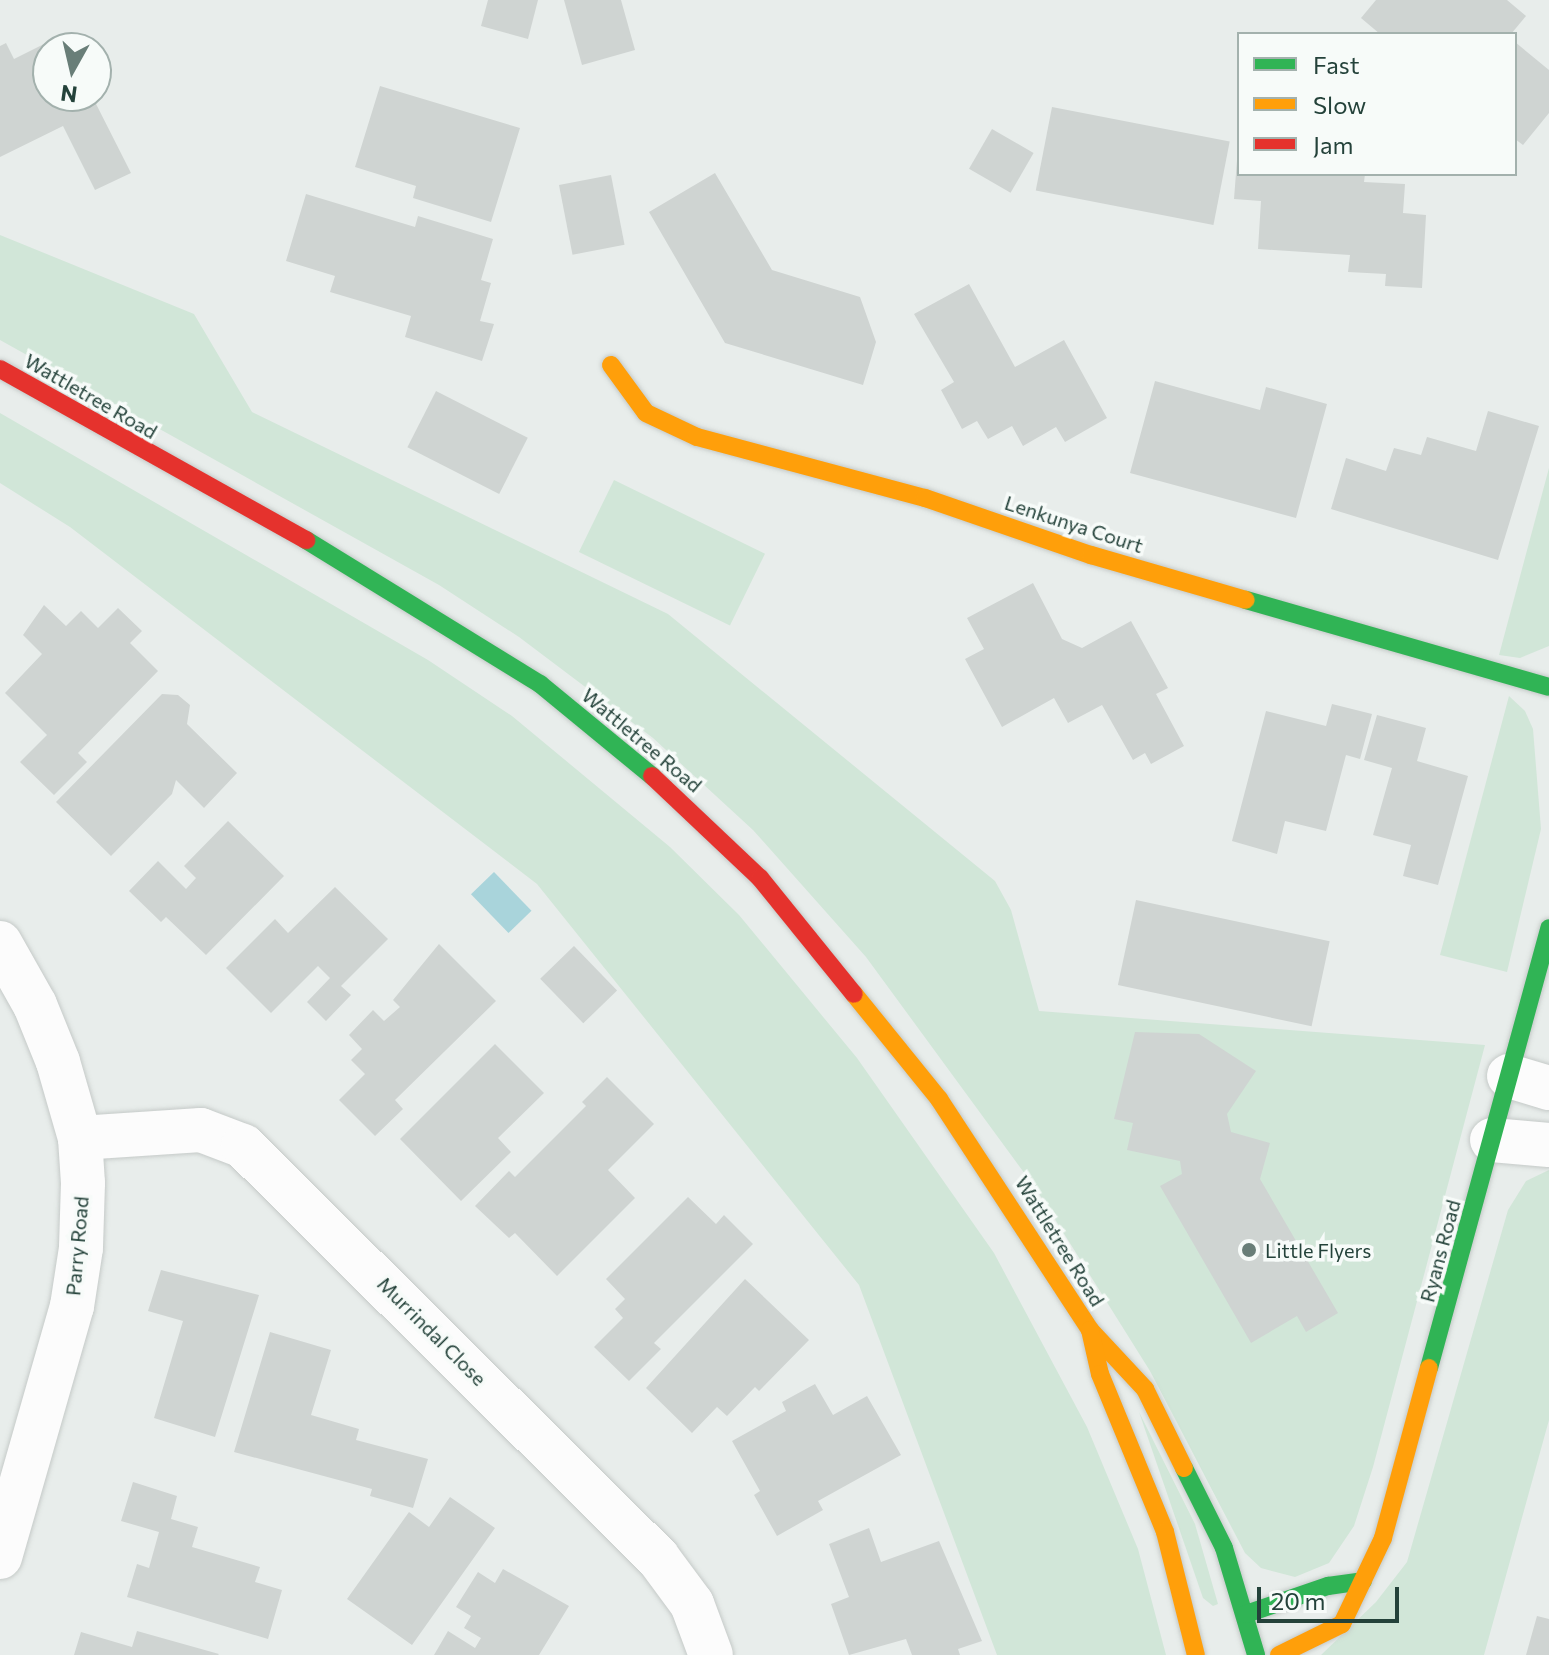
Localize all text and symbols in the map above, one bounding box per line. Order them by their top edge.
north arrow [32,32,112,112]
legend [1237,32,1517,176]
text: Fast [1313,50,1360,79]
text: N [59,80,79,109]
text: Slow [1313,90,1366,119]
text: Jam [1313,130,1353,159]
street label: Wattletree Road [20,348,162,444]
street label: Lenkunya Court [1002,490,1146,558]
street label: Wattletree Road [577,683,707,797]
street label: Wattletree Road [1010,1171,1110,1311]
street label: Parry Road [61,1195,93,1297]
street label: Ryans Road [1415,1197,1465,1305]
place label: Little Flyers [1265,1238,1371,1262]
marker: Little Flyers [1240,1241,1258,1259]
street label: Murrindal Close [373,1272,491,1390]
scale bar [1261,1571,1403,1621]
text: 20 m [1271,1586,1325,1615]

